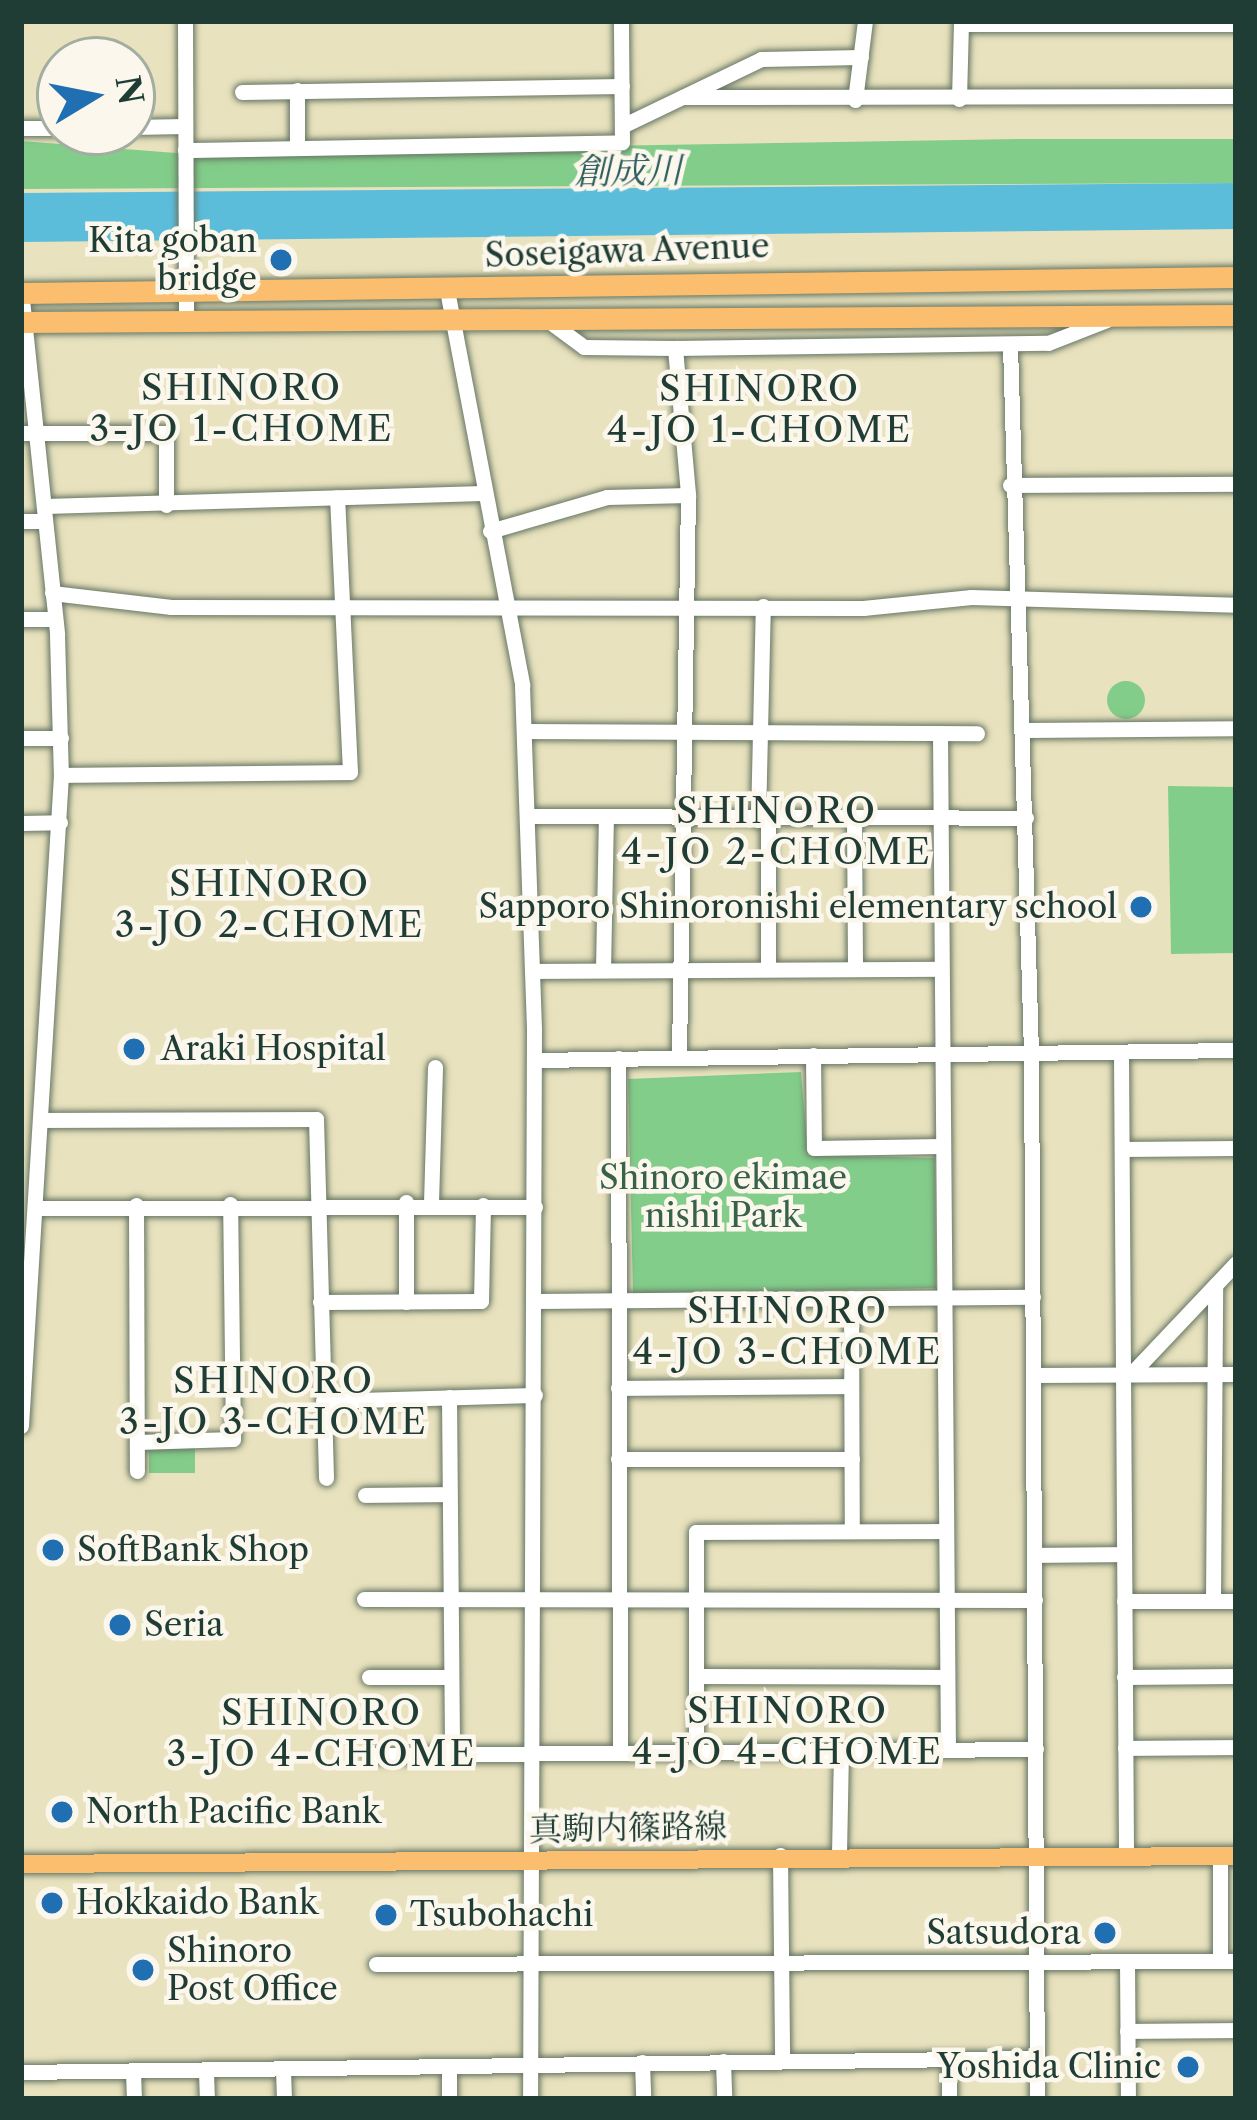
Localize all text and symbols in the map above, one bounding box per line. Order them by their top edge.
north arrow [36,36,156,156]
text: N [106,72,152,108]
water label: 創成川 [574,148,682,194]
place label: Kita goban bridge [88,221,257,299]
street label: Soseigawa Avenue [483,226,771,276]
marker: Kita goban bridge [268,247,294,273]
district label: SHINORO 3-JO 1-CHOME [89,365,395,450]
district label: SHINORO 4-JO 1-CHOME [607,366,913,451]
district label: SHINORO 4-JO 2-CHOME [621,788,933,873]
district label: SHINORO 3-JO 2-CHOME [115,861,425,946]
place label: Sapporo Shinoronishi elementary school [478,887,1117,927]
marker: Sapporo Shinoronishi elementary school [1128,894,1154,920]
place label: Araki Hospital [161,1029,386,1069]
marker: Araki Hospital [118,1033,150,1065]
park label: Shinoro ekimae nishi Park [599,1158,847,1236]
district label: SHINORO 4-JO 3-CHOME [633,1288,943,1373]
district label: SHINORO 3-JO 3-CHOME [119,1358,429,1443]
place label: SoftBank Shop [77,1530,310,1570]
marker: SoftBank Shop [40,1537,66,1563]
place label: Seria [144,1605,224,1645]
marker: Seria [107,1612,133,1638]
district label: SHINORO 4-JO 4-CHOME [632,1688,944,1773]
district label: SHINORO 3-JO 4-CHOME [167,1690,477,1775]
place label: North Pacific Bank [86,1792,381,1832]
marker: North Pacific Bank [49,1799,75,1825]
street label: 真駒内篠路線 [529,1806,727,1850]
place label: Hokkaido Bank [76,1883,318,1923]
marker: Hokkaido Bank [39,1890,65,1916]
place label: Tsubohachi [410,1895,593,1935]
marker: Tsubohachi [373,1902,399,1928]
place label: Satsudora [926,1913,1081,1953]
marker: Satsudora [1092,1920,1118,1946]
place label: Shinoro Post Office [167,1931,338,2009]
marker: Shinoro Post Office [130,1957,156,1983]
place label: Yoshida Clinic [936,2047,1161,2087]
marker: Yoshida Clinic [1172,2051,1204,2083]

